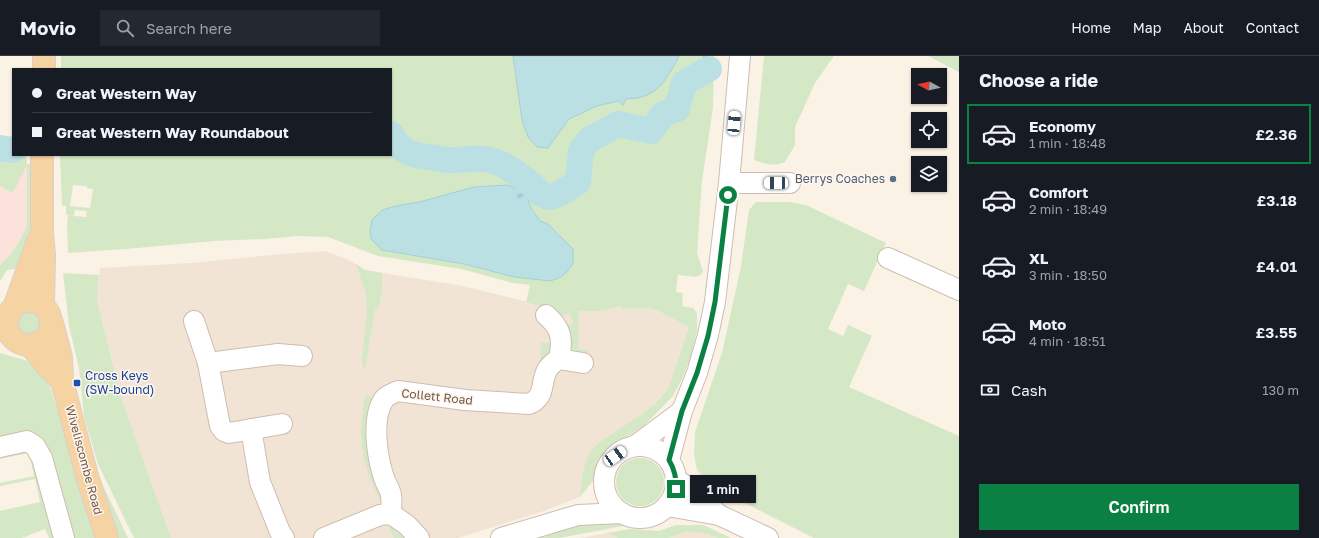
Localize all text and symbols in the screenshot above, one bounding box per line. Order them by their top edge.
search box [100,10,380,46]
text: Movio [20,16,76,39]
icon: search [114,17,136,39]
text: Search here [146,19,232,37]
text: Home [1071,19,1111,36]
text: Map [1133,19,1161,36]
text: About [1183,19,1224,36]
text: Contact [1246,19,1299,36]
north arrow [911,68,947,104]
map controls [911,68,947,192]
text: Choose a ride [979,69,1098,91]
text: Great Western Way [56,84,197,102]
car [727,111,741,135]
button: locate [911,112,947,148]
icon: car [981,116,1017,152]
text: Economy [1029,117,1096,135]
text: Great Western Way Roundabout [56,123,289,141]
text: £2.36 [1255,125,1297,143]
text: 1 min · 18:48 [1029,135,1106,151]
button: layers [911,156,947,192]
place label: Berrys Coaches [795,171,885,186]
marker: Berrys Coaches [888,174,898,184]
car [764,177,788,189]
icon: car [981,182,1017,218]
text: Comfort [1029,183,1088,201]
route start [719,186,737,204]
text: £3.18 [1257,191,1297,209]
text: 2 min · 18:49 [1029,201,1107,217]
icon: car [981,248,1017,284]
text: XL [1029,249,1048,267]
text: £4.01 [1256,257,1297,275]
text: 3 min · 18:50 [1029,267,1107,283]
icon: car [981,314,1017,350]
text: Moto [1029,315,1066,333]
text: £3.55 [1256,323,1297,341]
text: 4 min · 18:51 [1029,333,1106,349]
place label: Cross Keys (SW-bound) [85,368,154,397]
marker: Cross Keys (SW-bound) [72,378,82,388]
icon: cash [979,379,1001,401]
text: Cash [1011,381,1047,399]
text: 130 m [1262,382,1299,398]
street label: Collett Road [401,385,474,408]
street label: Wiveliscombe Road [63,403,106,516]
car [602,444,628,468]
callout: 1 min [690,475,756,503]
route end [667,480,685,498]
text: 1 min [707,481,739,497]
button: Confirm [979,484,1299,530]

